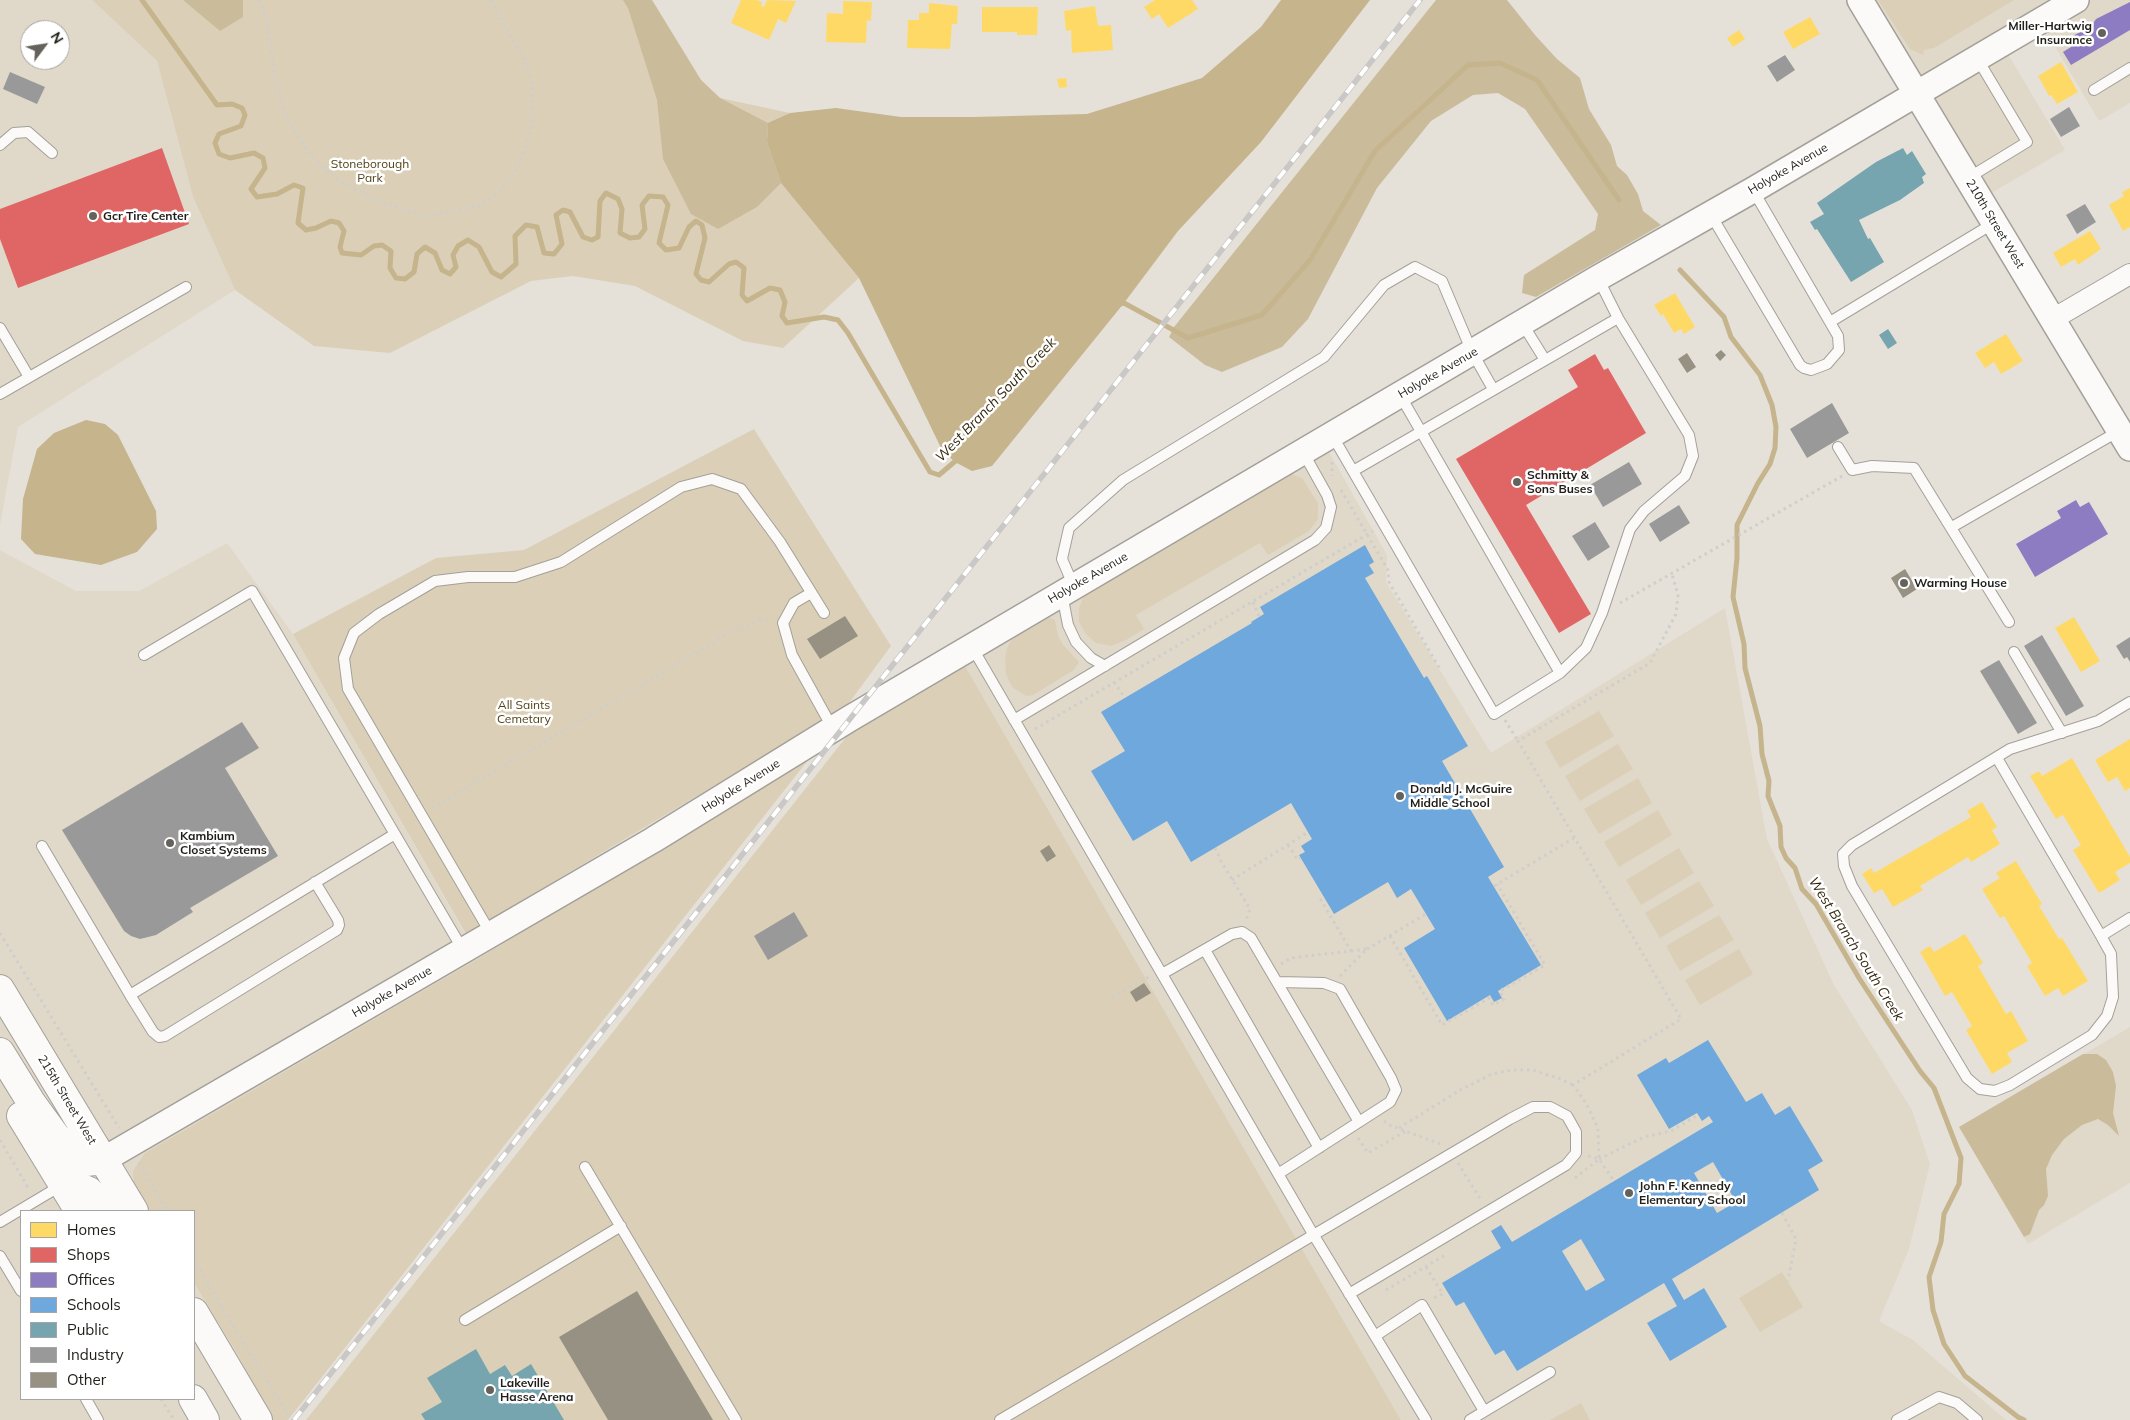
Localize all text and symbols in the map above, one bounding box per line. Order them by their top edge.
place label: Miller-Hartwig Insurance [2008,19,2092,47]
north arrow [20,20,70,70]
marker: Miller-Hartwig Insurance [2096,27,2108,39]
text: N [47,29,67,47]
street label: Holyoke Avenue [1746,140,1830,198]
park label: Stoneborough Park [331,157,409,185]
street label: 210th Street West [1963,177,2027,271]
place label: Gcr Tire Center [103,209,188,223]
marker: Gcr Tire Center [87,210,99,222]
water label: West Branch South Creek [932,334,1060,466]
street label: Holyoke Avenue [1396,344,1480,402]
place label: Schmitty & Sons Buses [1527,468,1592,496]
marker: Schmitty & Sons Buses [1511,476,1523,488]
street label: Holyoke Avenue [1046,549,1130,607]
place label: Warming House [1914,576,2007,590]
marker: Warming House [1898,577,1910,589]
park label: All Saints Cemetary [497,698,551,726]
street label: Holyoke Avenue [699,756,783,816]
place label: Donald J. McGuire Middle School [1410,782,1512,810]
marker: Donald J. McGuire Middle School [1394,790,1406,802]
place label: Kambium Closet Systems [180,829,267,857]
marker: Kambium Closet Systems [164,837,176,849]
water label: West Branch South Creek [1805,874,1907,1024]
street label: Holyoke Avenue [350,963,434,1021]
street label: 215th Street West [35,1053,99,1147]
place label: John F. Kennedy Elementary School [1639,1179,1746,1207]
marker: John F. Kennedy Elementary School [1623,1187,1635,1199]
legend [20,1210,195,1400]
text: Homes [67,1220,116,1239]
text: Shops [67,1245,110,1264]
text: Offices [67,1270,115,1289]
text: Schools [67,1295,121,1314]
text: Public [67,1320,109,1339]
text: Industry [67,1345,124,1364]
text: Other [67,1370,106,1389]
place label: Lakeville Hasse Arena [500,1376,573,1404]
marker: Lakeville Hasse Arena [484,1384,496,1396]

